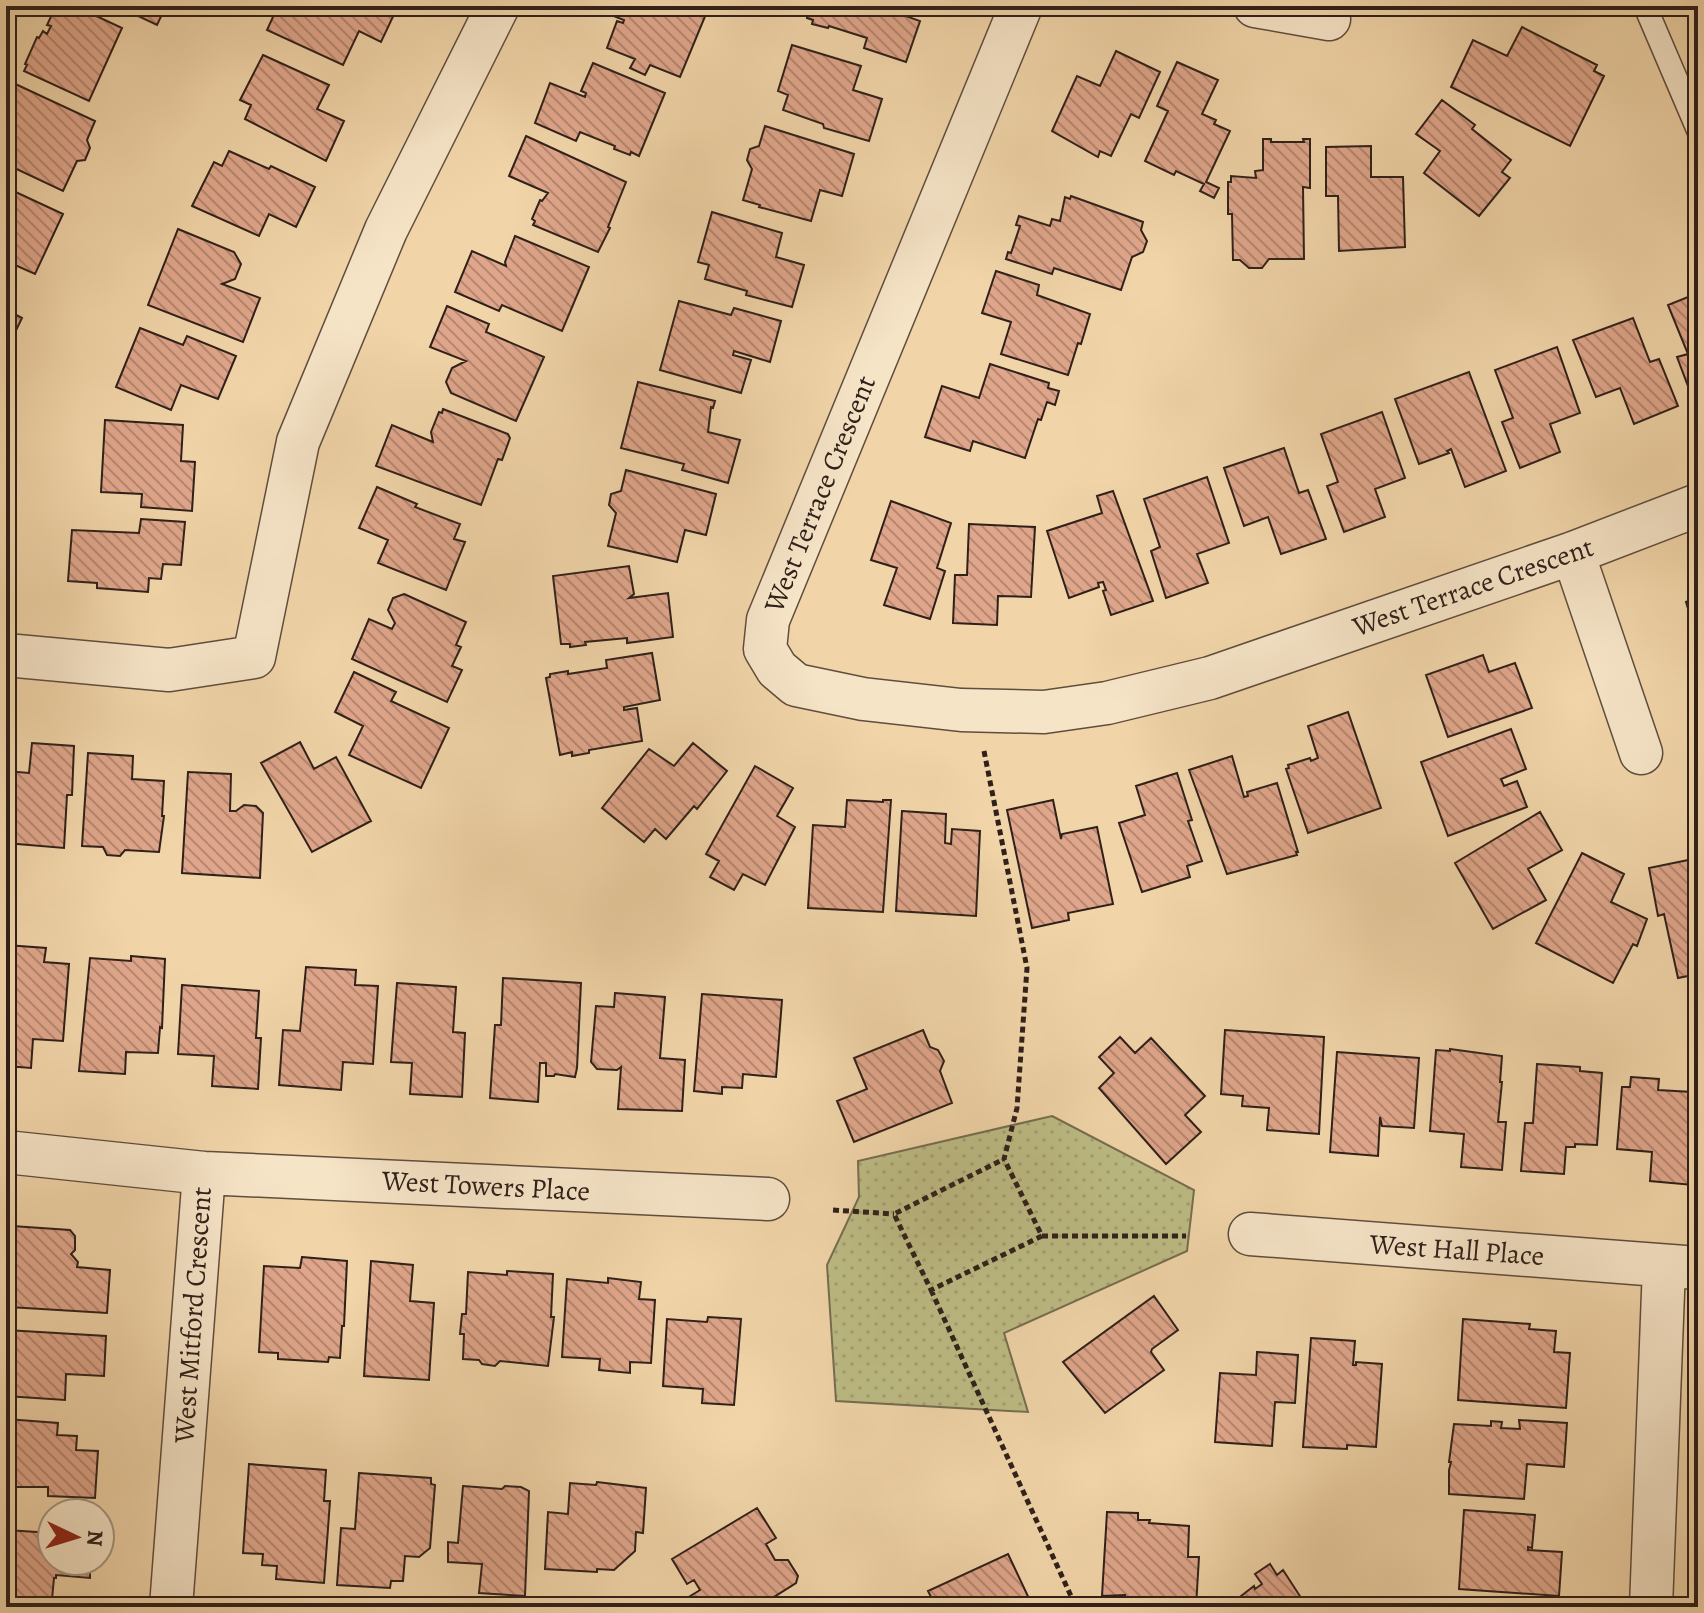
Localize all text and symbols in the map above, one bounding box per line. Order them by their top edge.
street label: West Terrace Crescent [755,370,885,619]
street label: West Terrace Crescent [1347,528,1598,646]
street label: West Towers Place [380,1162,591,1210]
street label: West Mitford Crescent [165,1186,221,1445]
street label: West Hall Place [1368,1225,1545,1275]
north arrow [36,1497,116,1577]
text: N [79,1529,110,1547]

